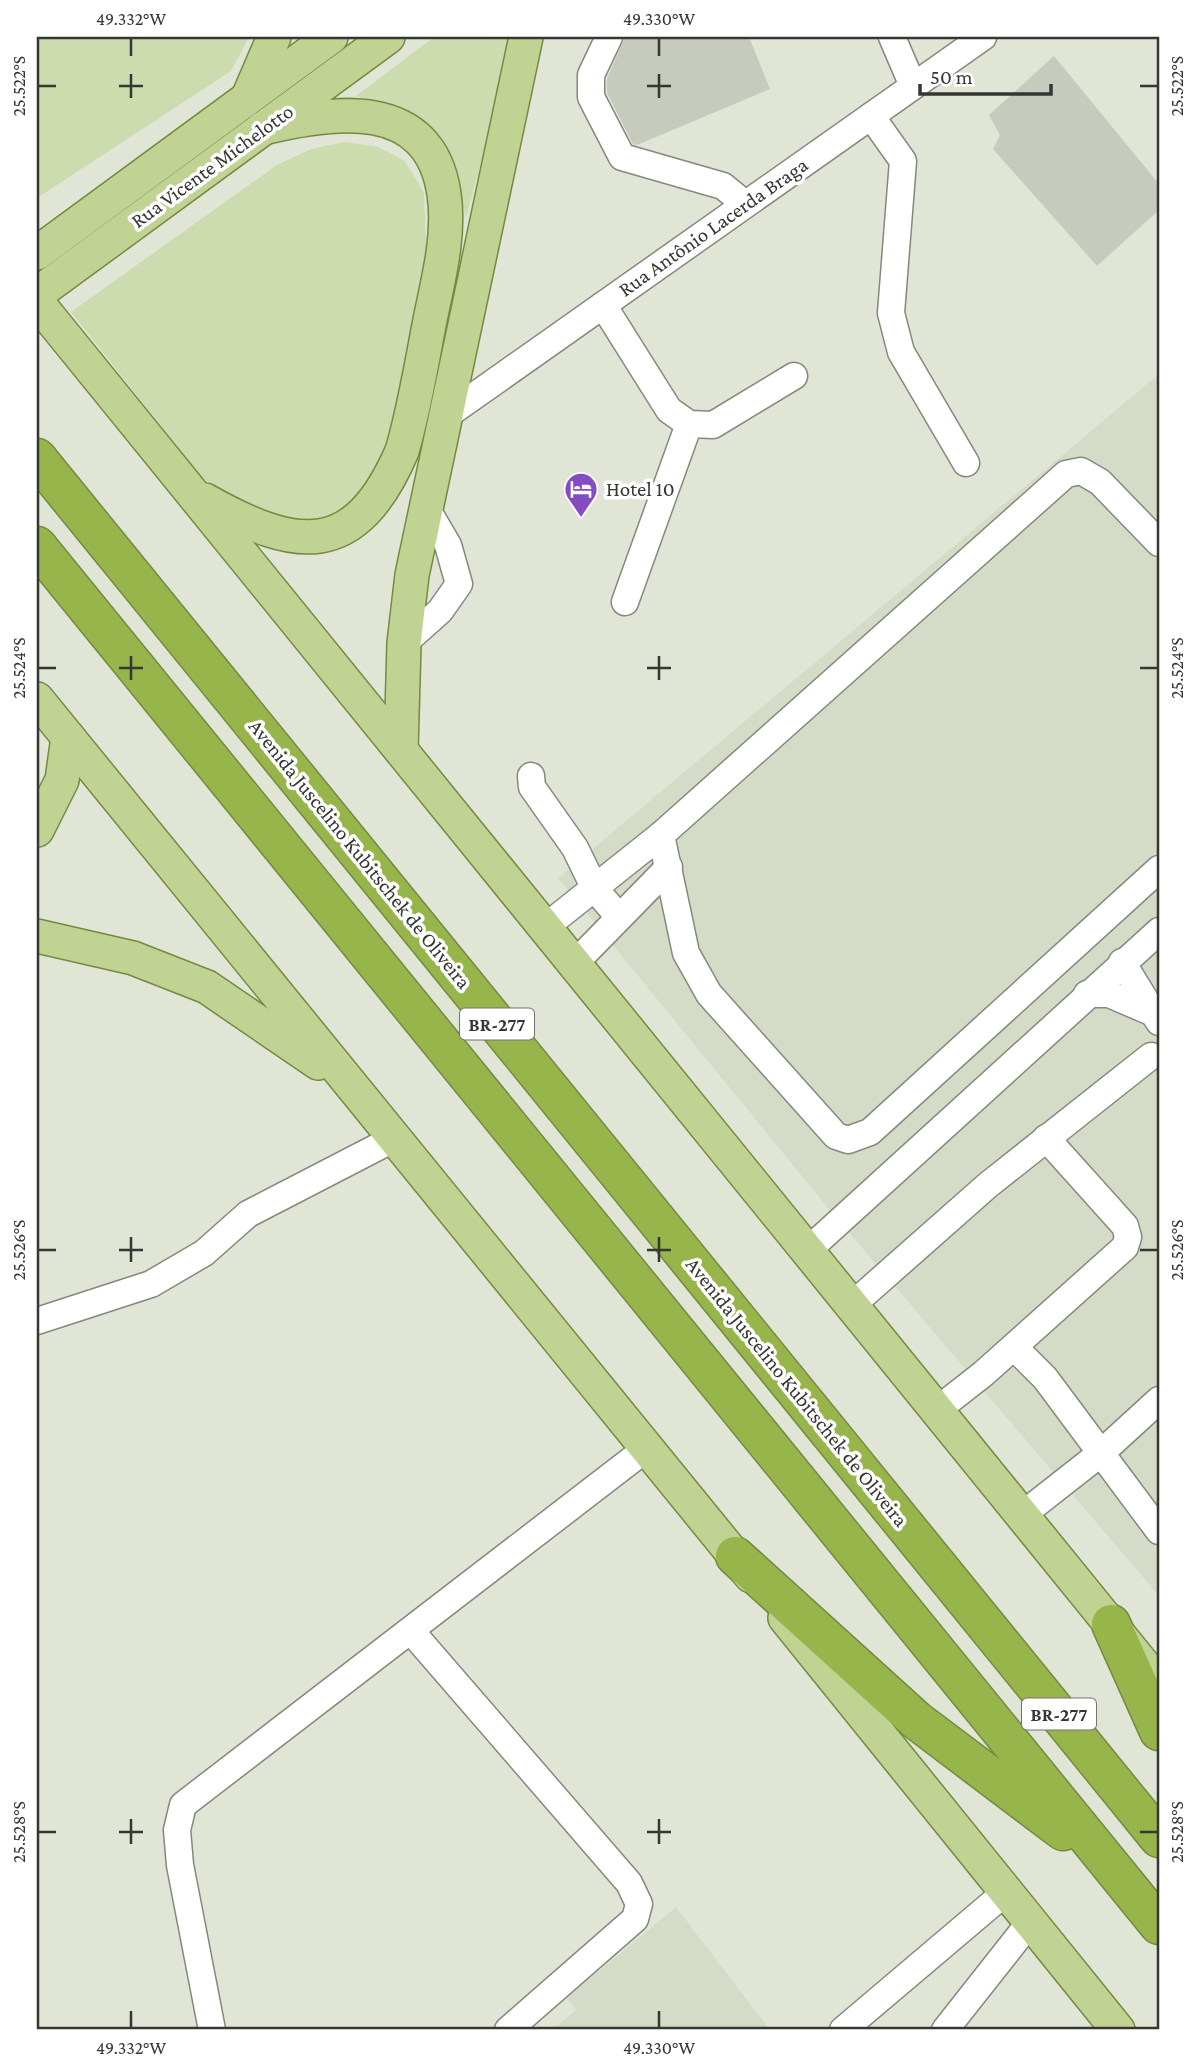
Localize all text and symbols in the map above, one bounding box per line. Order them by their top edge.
text: 49.332°W [96,9,166,29]
text: 49.330°W [623,9,695,29]
scale bar [920,52,1051,96]
text: 25.522°S [9,56,29,116]
text: 25.522°S [1167,56,1187,116]
text: 50 m [930,65,973,89]
street label: Rua Vicente Michelotto [126,99,298,233]
street label: Rua Antônio Lacerda Braga [614,152,812,302]
hotel icon: Hotel 10 [562,470,600,519]
place label: Hotel 10 [606,477,675,501]
text: 25.524°S [9,637,29,699]
text: 25.524°S [1167,637,1187,699]
street label: Avenida Juscelino Kubitschek de Oliveira [244,715,476,994]
road number: BR-277 [460,1008,534,1040]
text: 25.526°S [9,1220,29,1280]
text: 25.526°S [1167,1220,1187,1280]
street label: Avenida Juscelino Kubitschek de Oliveira [681,1253,913,1532]
road number: BR-277 [1022,1698,1096,1730]
text: 25.528°S [9,1801,29,1863]
text: 25.528°S [1167,1801,1187,1863]
text: 49.332°W [96,2038,166,2058]
text: 49.330°W [623,2038,695,2058]

